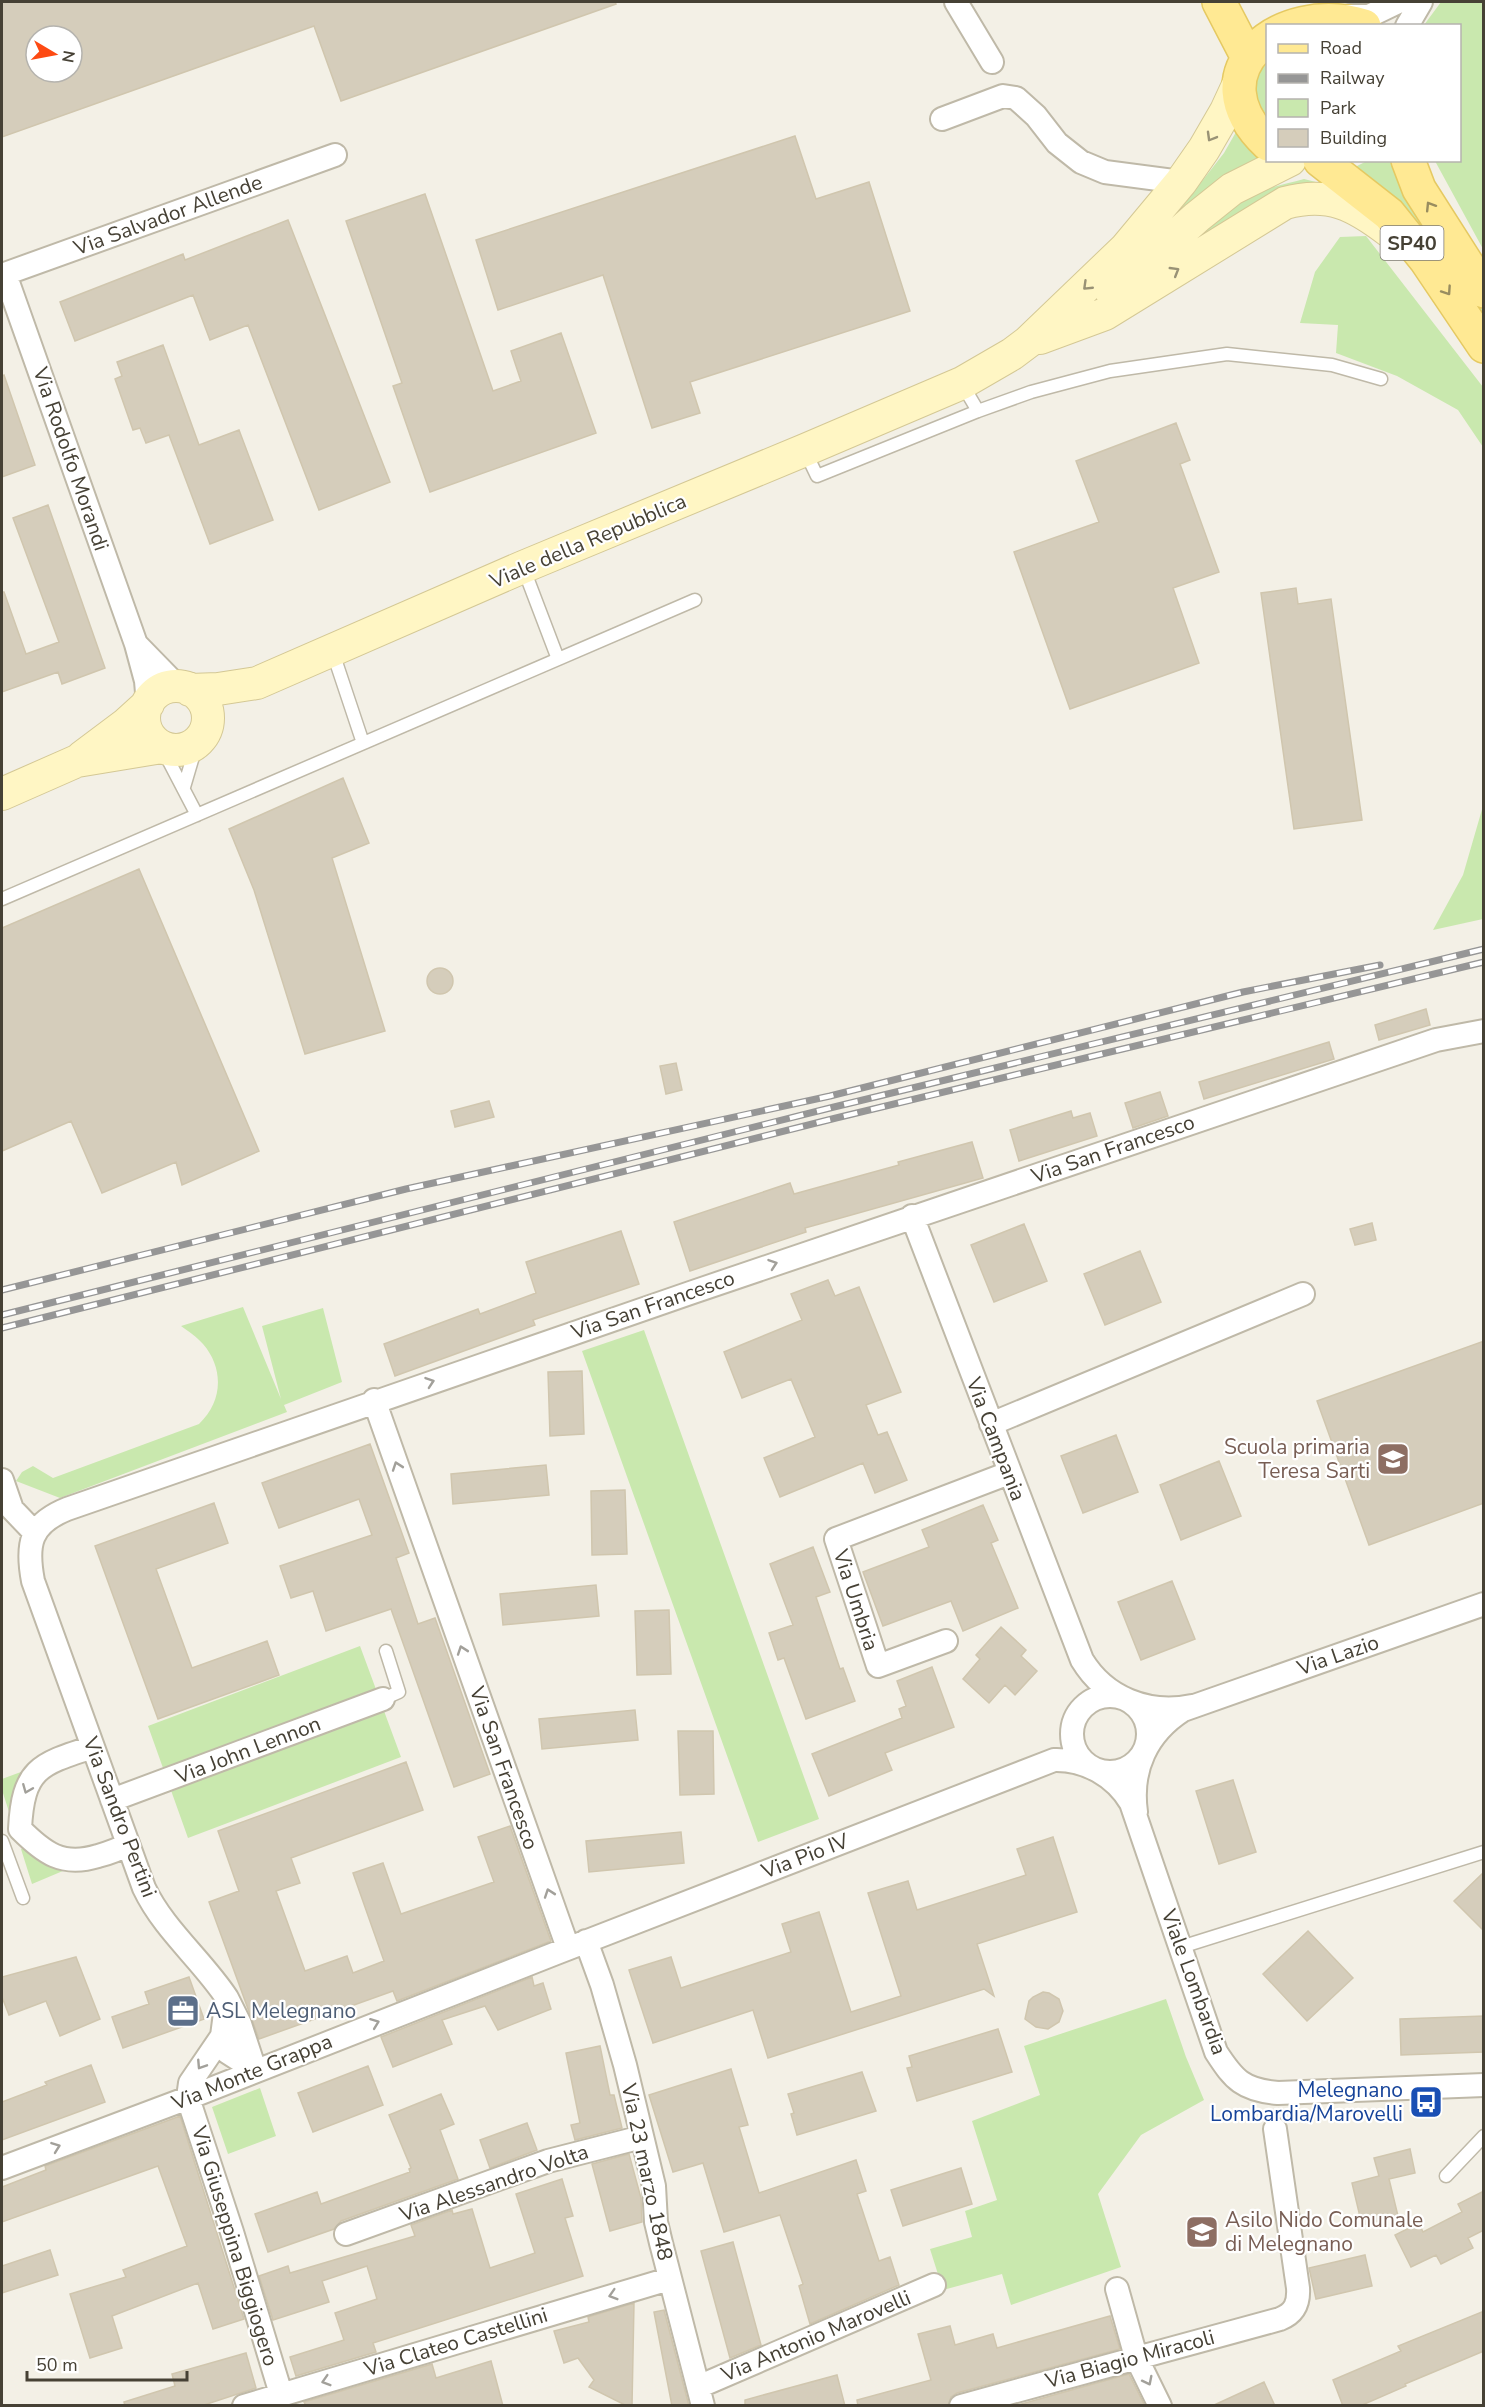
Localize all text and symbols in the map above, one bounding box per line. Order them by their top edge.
north arrow [24,24,84,84]
legend [1266,24,1461,162]
text: Road [1320,36,1362,60]
text: N [56,49,80,64]
text: Railway [1320,66,1385,90]
text: Park [1320,96,1357,120]
text: Building [1320,126,1387,150]
one-way arrow [1207,131,1219,141]
street label: Via Salvador Allende [69,168,266,262]
one-way arrow [1426,202,1437,213]
road number: SP40 [1380,226,1444,260]
one-way arrow [1169,267,1179,279]
one-way arrow [1083,279,1093,290]
one-way arrow [1440,285,1451,296]
street label: Via Rodolfo Morandi [26,363,116,554]
street label: Viale della Repubblica [485,487,691,595]
street label: Via San Francesco [1027,1108,1198,1190]
one-way arrow [767,1258,778,1271]
street label: Via San Francesco [567,1264,738,1346]
street label: Via Campania [959,1372,1032,1505]
one-way arrow [424,1376,434,1389]
place label: Scuola primaria Teresa Sarti [1224,1433,1370,1485]
school or university icon: Scuola primaria Teresa Sarti [1375,1441,1411,1477]
one-way arrow [392,1461,405,1472]
street label: Via Umbria [826,1545,886,1654]
street label: Via Lazio [1292,1628,1383,1682]
one-way arrow [457,1645,470,1656]
street label: Via San Francesco [463,1682,545,1853]
street label: Via John Lennon [170,1709,325,1791]
street label: Via Sandro Pertini [76,1732,163,1901]
one-way arrow [21,1784,34,1794]
street label: Via Pio IV [757,1826,853,1886]
one-way arrow [543,1888,556,1899]
street label: Viale Lombardia [1154,1904,1233,2059]
office icon: ASL Melegnano [165,1993,201,2029]
place label: ASL Melegnano [206,1997,356,2025]
one-way arrow [369,2018,380,2031]
street label: Via Monte Grappa [167,2027,336,2117]
one-way arrow [197,2059,208,2070]
place label: Melegnano Lombardia/Marovelli [1210,2076,1403,2128]
street label: Via 23 marzo 1848 [614,2080,679,2263]
bus stop icon: Melegnano Lombardia/Marovelli [1408,2084,1444,2120]
street label: Via Giuseppina Biggiogero [185,2122,285,2369]
street label: Via Alessandro Volta [395,2138,592,2229]
one-way arrow [50,2142,61,2154]
place label: Asilo Nido Comunale di Melegnano [1225,2206,1423,2258]
school or university icon: Asilo Nido Comunale di Melegnano [1184,2214,1220,2250]
street label: Via Antonio Marovelli [716,2283,915,2389]
one-way arrow [608,2288,619,2300]
street label: Via Clateo Castellini [360,2301,551,2383]
street label: Via Biagio Miracoli [1041,2323,1218,2395]
scale bar [27,2344,188,2382]
text: 50 m [36,2353,78,2377]
one-way arrow [321,2374,332,2386]
one-way arrow [1141,2375,1152,2386]

